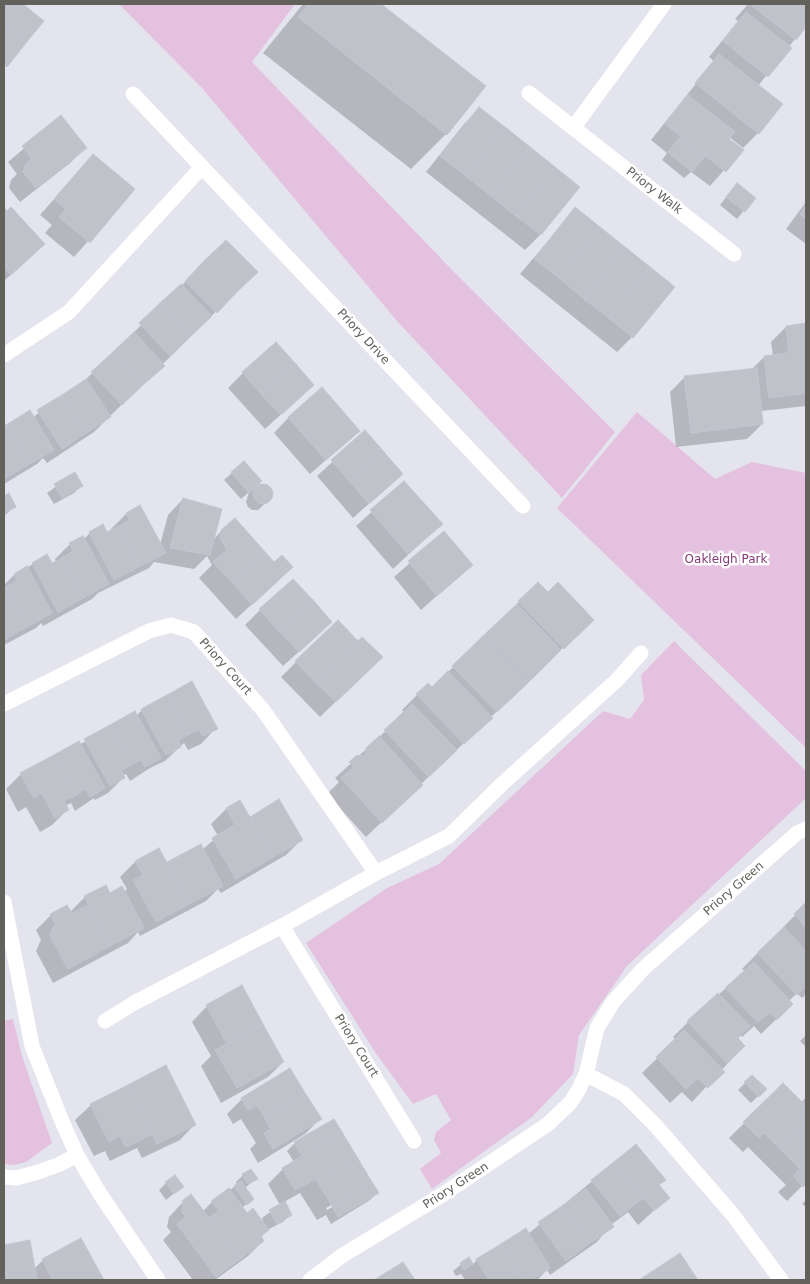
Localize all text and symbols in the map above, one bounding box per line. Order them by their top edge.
street label: Priory Walk [623,165,685,217]
street label: Priory Drive [334,306,392,368]
park label: Oakleigh Park [685,553,767,567]
street label: Priory Court [196,636,254,698]
street label: Priory Green [701,859,767,919]
street label: Priory Court [331,1012,381,1080]
street label: Priory Green [421,1160,491,1212]

